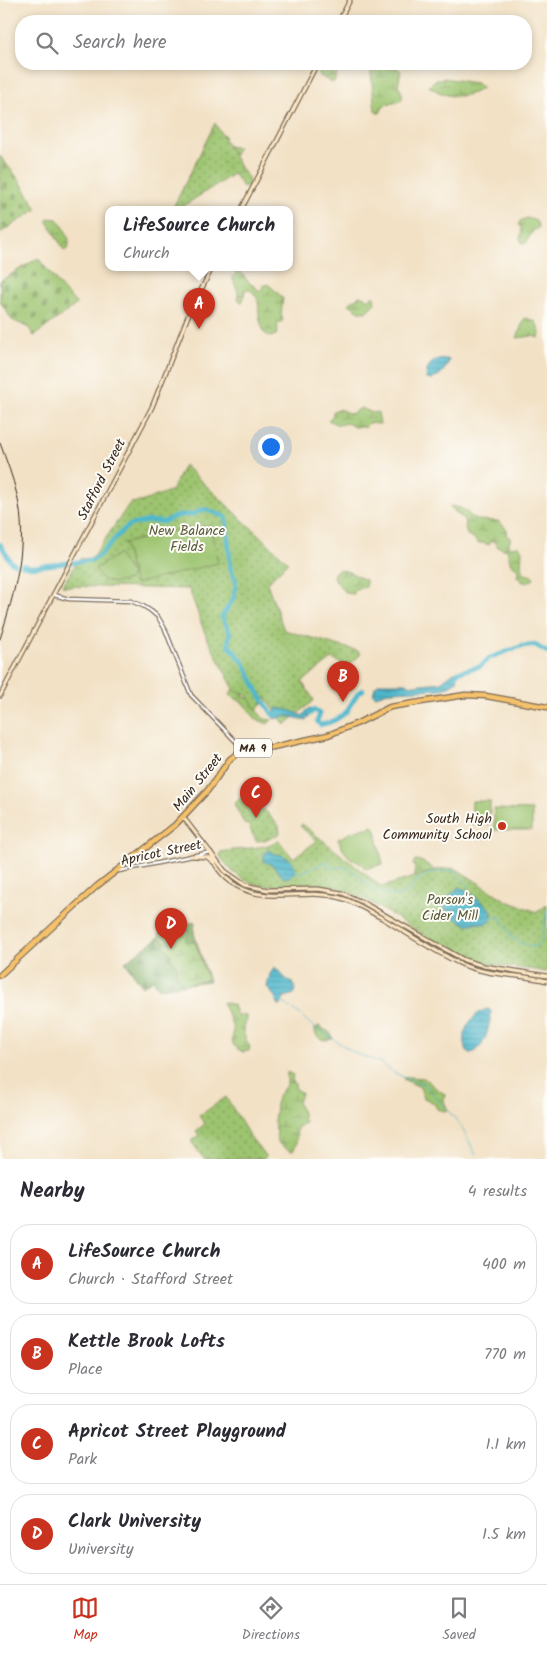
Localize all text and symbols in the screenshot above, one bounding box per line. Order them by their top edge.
search box [15,15,532,70]
text: Search here [73,28,167,58]
icon: search [33,29,61,57]
popup [105,206,293,271]
text: LifeSource Church [123,211,275,241]
text: Church [123,241,170,266]
pin: A [183,288,215,329]
street label: Stafford Street [72,434,132,524]
your location [258,434,284,460]
park label: New Balance Fields [149,520,226,558]
pin: B [327,661,359,702]
road number: MA 9 [234,738,272,758]
street label: Main Street [167,748,229,817]
pin: C [240,777,272,818]
place label: South High Community School [383,808,493,846]
marker: South High Community School [496,820,508,832]
street label: Apricot Street [119,834,204,872]
park label: Parson's Cider Mill [422,889,479,927]
pin: D [155,908,187,949]
text: Nearby [20,1175,85,1208]
text: 4 results [468,1179,527,1204]
text: LifeSource Church [68,1237,221,1267]
text: A [32,1252,42,1277]
text: 400 m [482,1252,526,1277]
text: Church · Stafford Street [68,1267,233,1292]
text: Kettle Brook Lofts [68,1327,225,1357]
text: B [32,1342,42,1367]
text: 770 m [484,1342,526,1367]
text: Place [68,1357,102,1382]
text: Apricot Street Playground [68,1417,286,1447]
text: C [32,1432,42,1457]
text: 1.1 km [486,1432,526,1457]
text: Park [68,1447,97,1472]
text: Clark University [68,1507,201,1537]
text: D [32,1522,42,1547]
text: 1.5 km [482,1522,526,1547]
text: University [68,1537,133,1562]
tab: Map [71,1594,99,1646]
tab: Directions [242,1594,300,1646]
tab: Saved [442,1594,476,1646]

